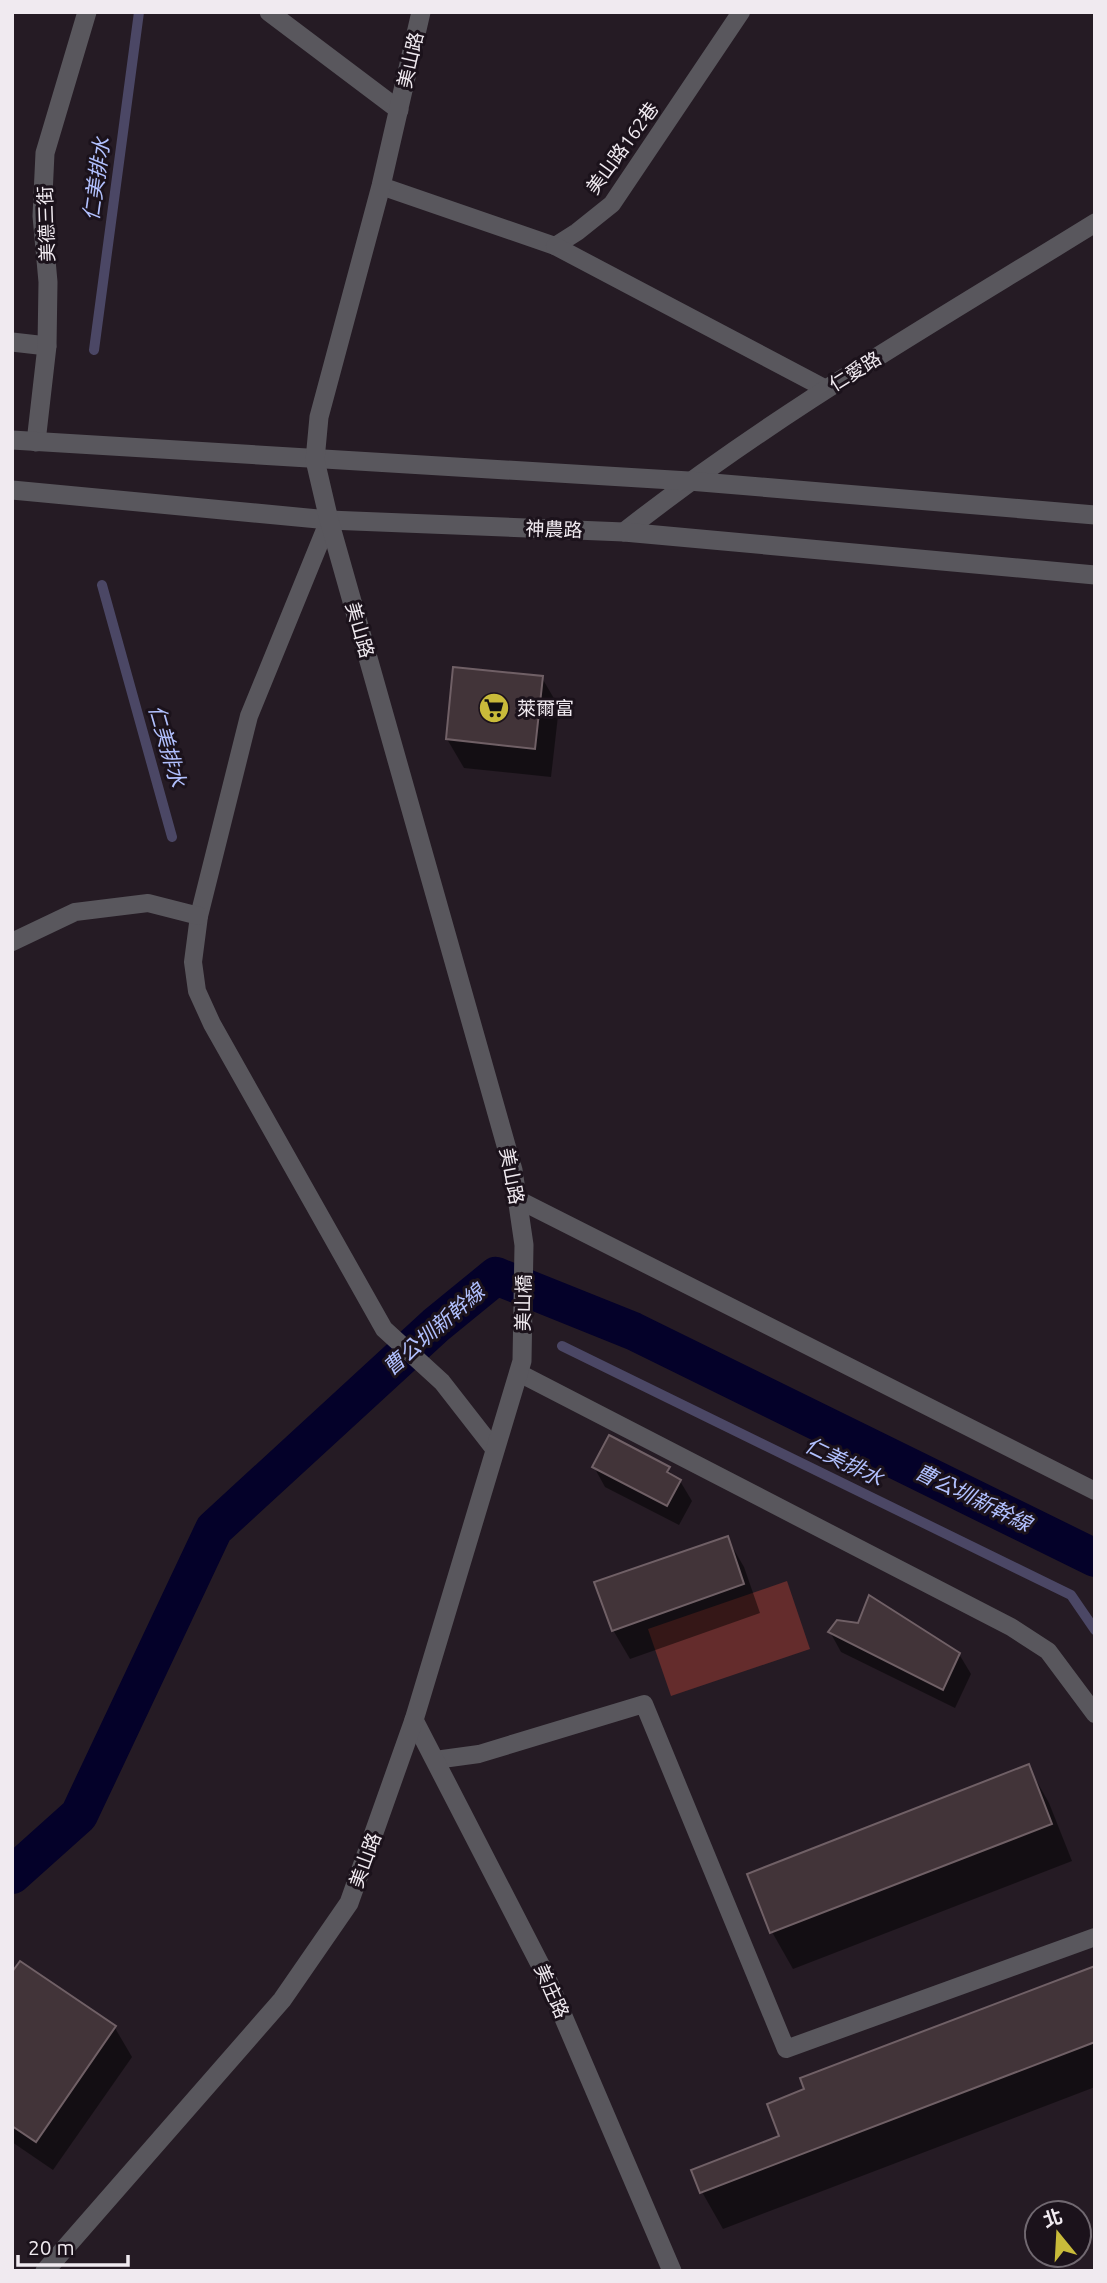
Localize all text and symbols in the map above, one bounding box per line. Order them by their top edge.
street label: 美山路 [393,30,427,90]
street label: 美山路162巷 [581,98,663,198]
water label: 仁美排水 [78,135,114,222]
street label: 美德三街 [34,186,58,262]
street label: 仁愛路 [825,347,885,395]
street label: 神農路 [525,517,583,541]
street label: 美山路 [342,600,378,660]
supermarket icon: 萊爾富 [477,691,511,725]
place label: 萊爾富 [517,697,574,719]
water label: 仁美排水 [145,702,191,790]
street label: 美山路 [496,1146,528,1206]
street label: 美山橋 [512,1274,534,1332]
water label: 曹公圳新幹線 [378,1278,490,1380]
water label: 仁美排水 [801,1432,888,1491]
water label: 曹公圳新幹線 [912,1459,1037,1536]
street label: 美山路 [345,1829,385,1891]
street label: 美庄路 [530,1960,574,2022]
north arrow [1023,2199,1093,2269]
text: 北 [1040,2204,1065,2231]
scale bar [18,2224,128,2268]
text: 20 m [28,2235,75,2259]

